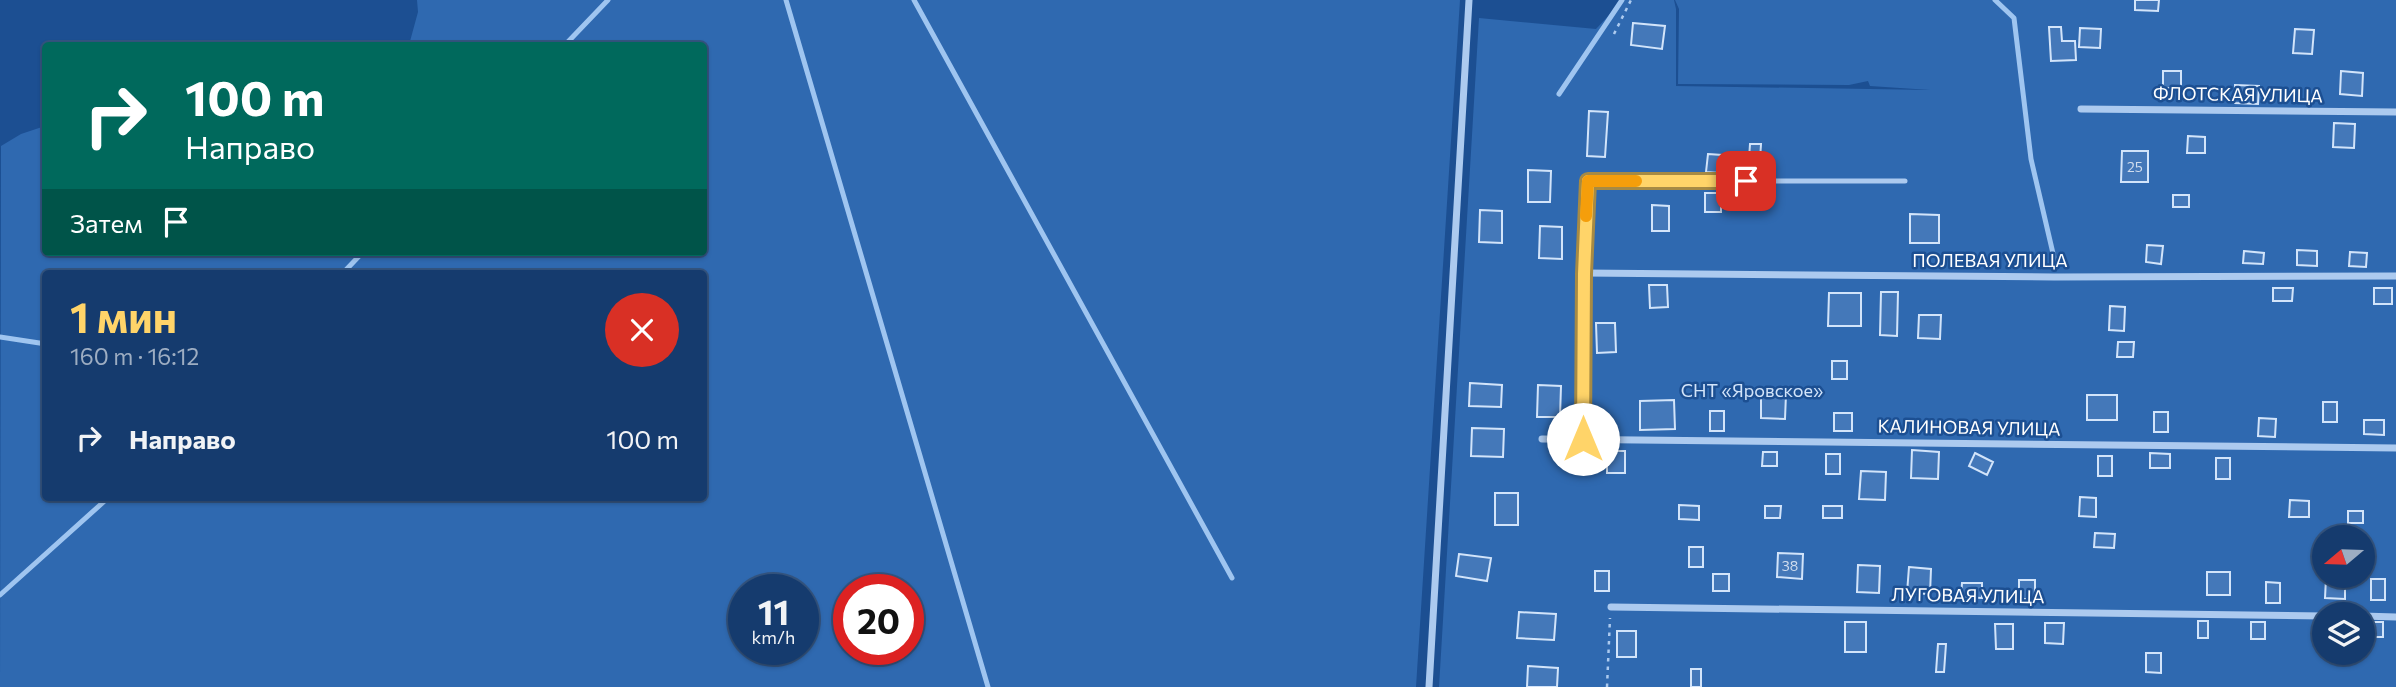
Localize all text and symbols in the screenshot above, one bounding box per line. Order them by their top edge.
text: 100 m [185,66,324,126]
icon: right [70,70,161,161]
street label: ФЛОТСКАЯ УЛИЦА [2153,82,2323,106]
text: Направо [185,126,315,166]
pin [1716,151,1776,211]
house number: 25 [2127,158,2143,175]
icon: arrive [1727,162,1765,200]
icon: arrive [157,203,195,241]
text: Затем [70,207,143,238]
street label: ПОЛЕВАЯ УЛИЦА [1912,249,2068,271]
text: 1 мин [70,290,177,342]
button: close [605,293,679,367]
text: 160 m · 16:12 [70,342,199,370]
park label: СНТ «Яровское» [1681,379,1823,401]
position arrow [1546,402,1620,476]
street label: КАЛИНОВАЯ УЛИЦА [1877,414,2061,440]
icon: right [70,419,108,457]
text: Направо [129,423,236,454]
text: 100 m [606,423,679,454]
north arrow [2312,525,2375,588]
map controls [2312,525,2375,665]
house number: 38 [1782,557,1798,574]
speed limit sign: 20 [833,574,924,665]
street label: ЛУГОВАЯ УЛИЦА [1891,583,2045,607]
text: 11 [758,589,789,632]
button: layers [2312,602,2375,665]
text: km/h [752,626,795,648]

